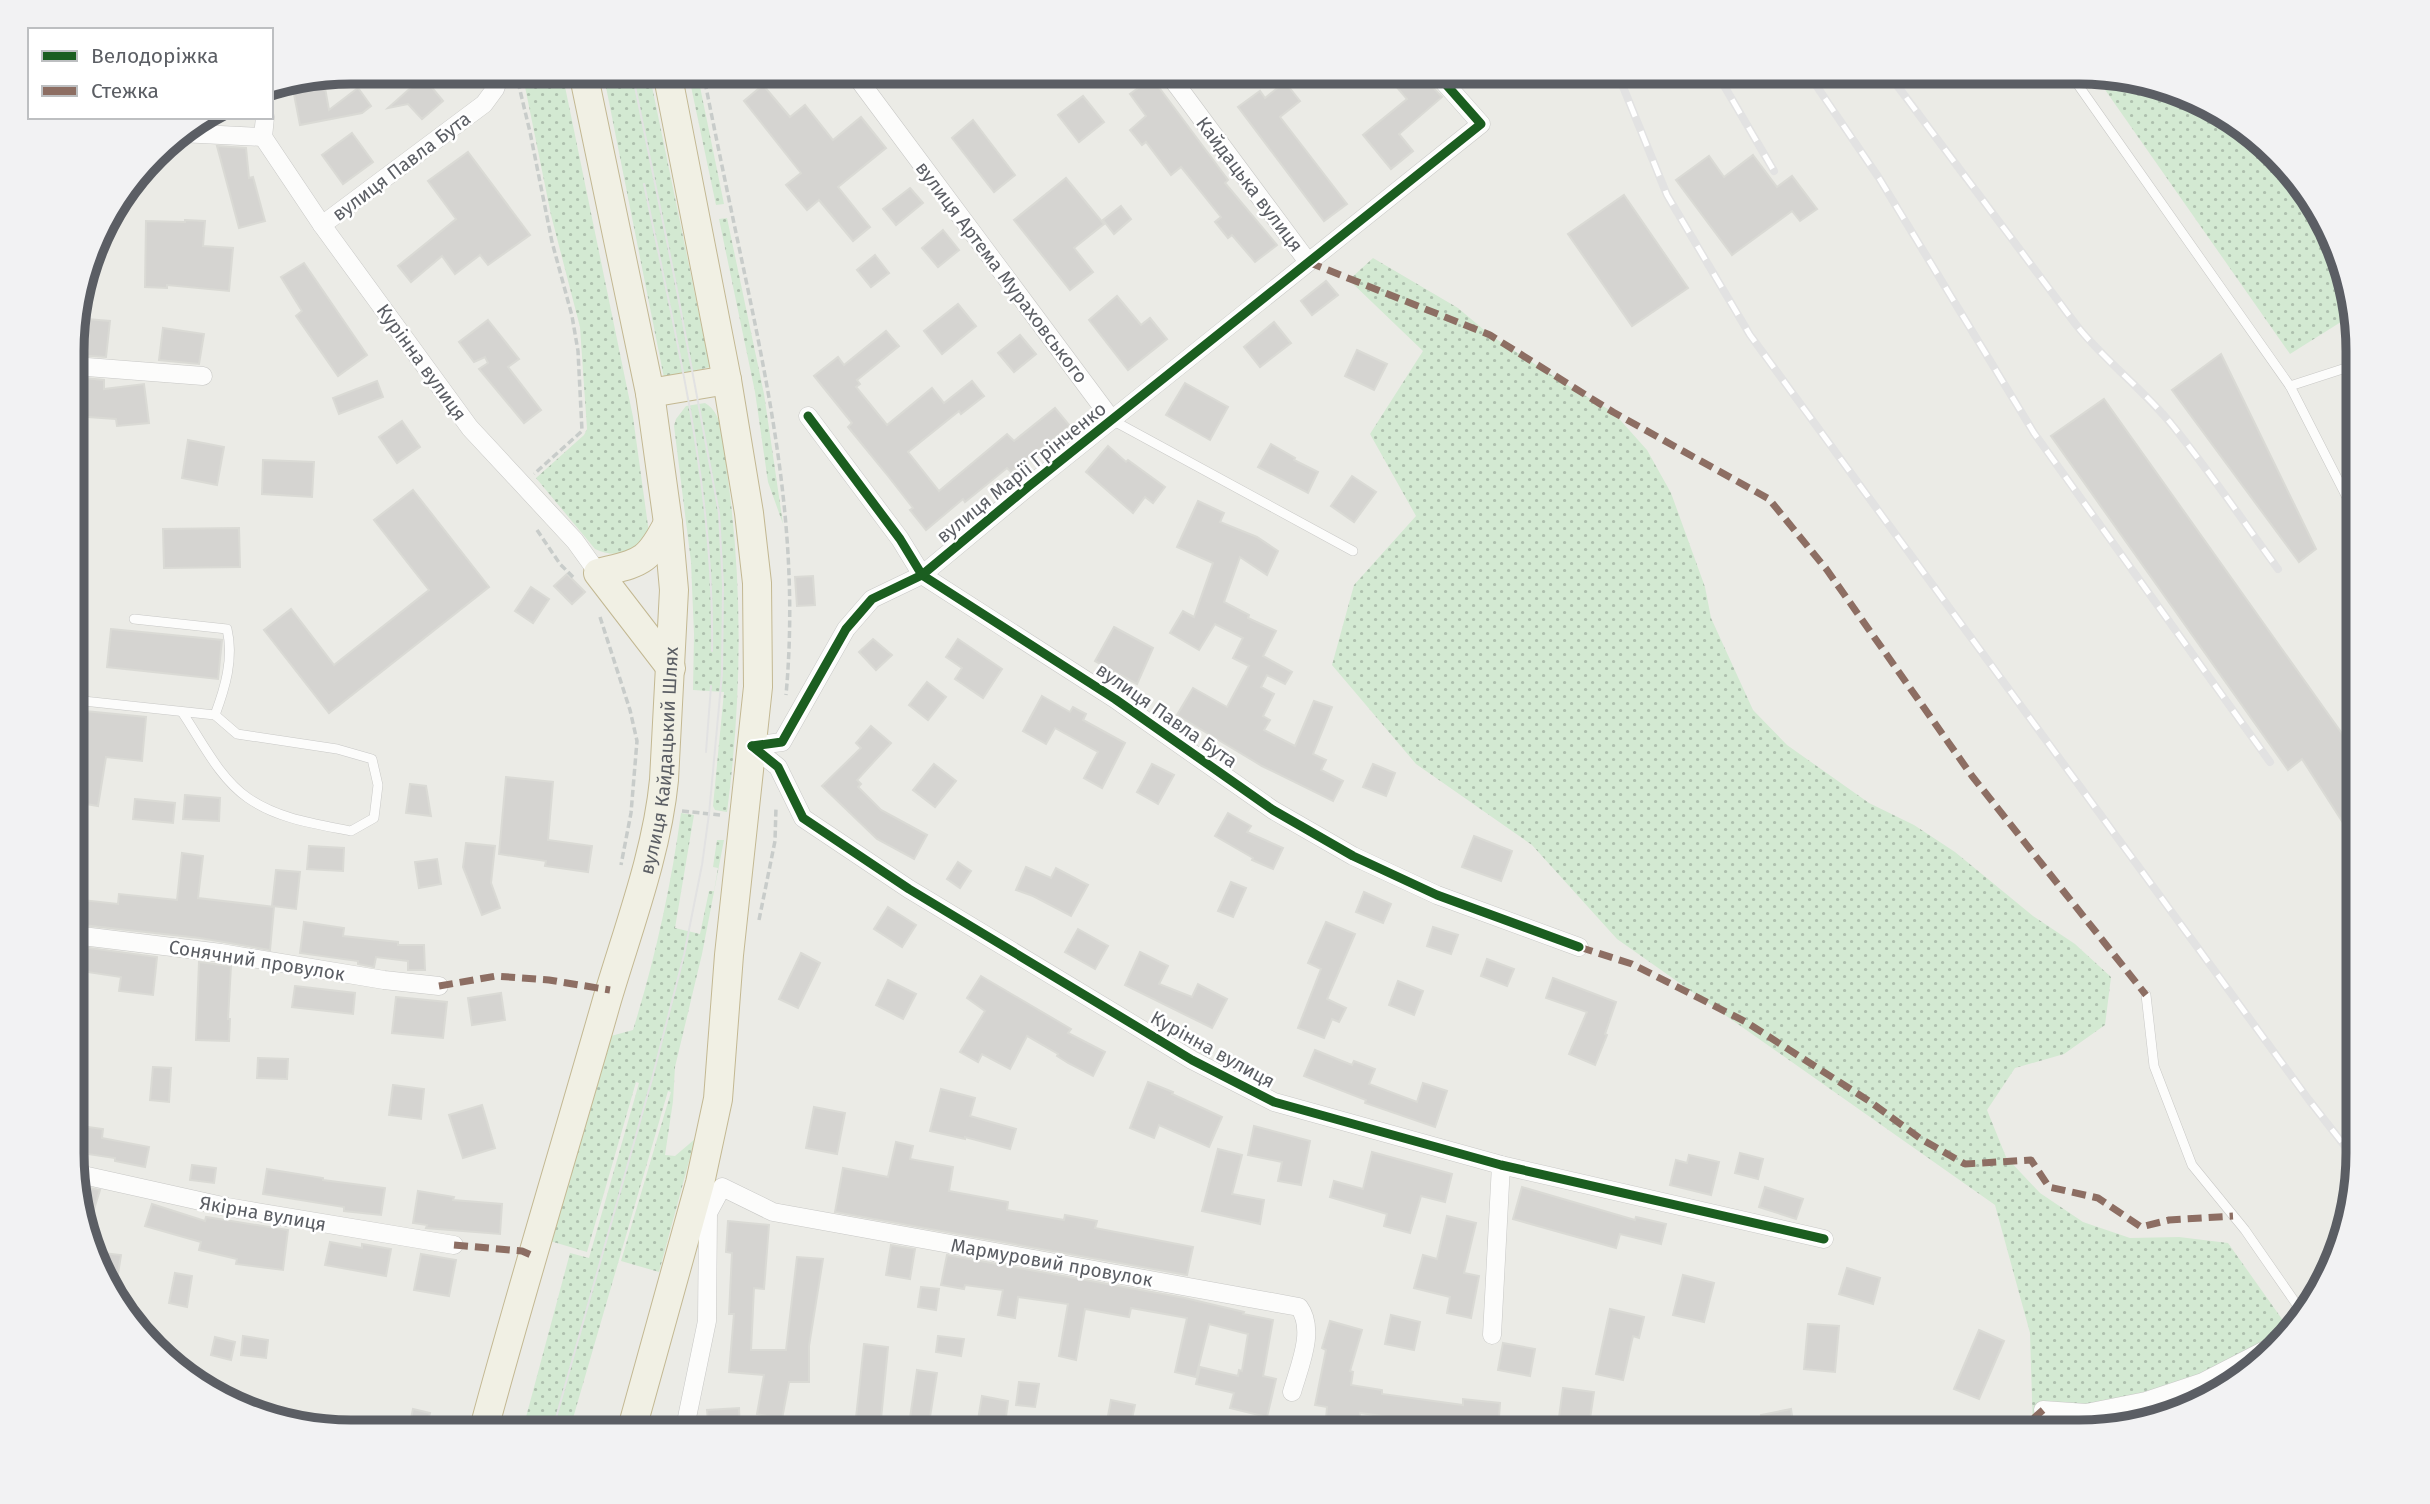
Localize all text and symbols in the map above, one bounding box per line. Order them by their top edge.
legend [28,28,273,119]
text: Велодоріжка [91,43,219,69]
text: Стежка [91,78,159,104]
street label: вулиця Павла Бута [328,107,475,226]
street label: Кайдацька вулиця [1191,112,1308,256]
street label: вулиця Артема Мураховського [911,157,1093,388]
street label: Курінна вулиця [372,300,472,425]
street label: вулиця Марії Грінченко [932,397,1111,548]
street label: вулиця Кайдацький Шлях [635,645,683,877]
street label: вулиця Павла Бута [1092,658,1242,773]
street label: Сонячний провулок [167,935,347,986]
street label: Курінна вулиця [1147,1006,1279,1093]
street label: Якірна вулиця [198,1191,328,1236]
street label: Мармуровий провулок [949,1233,1155,1292]

